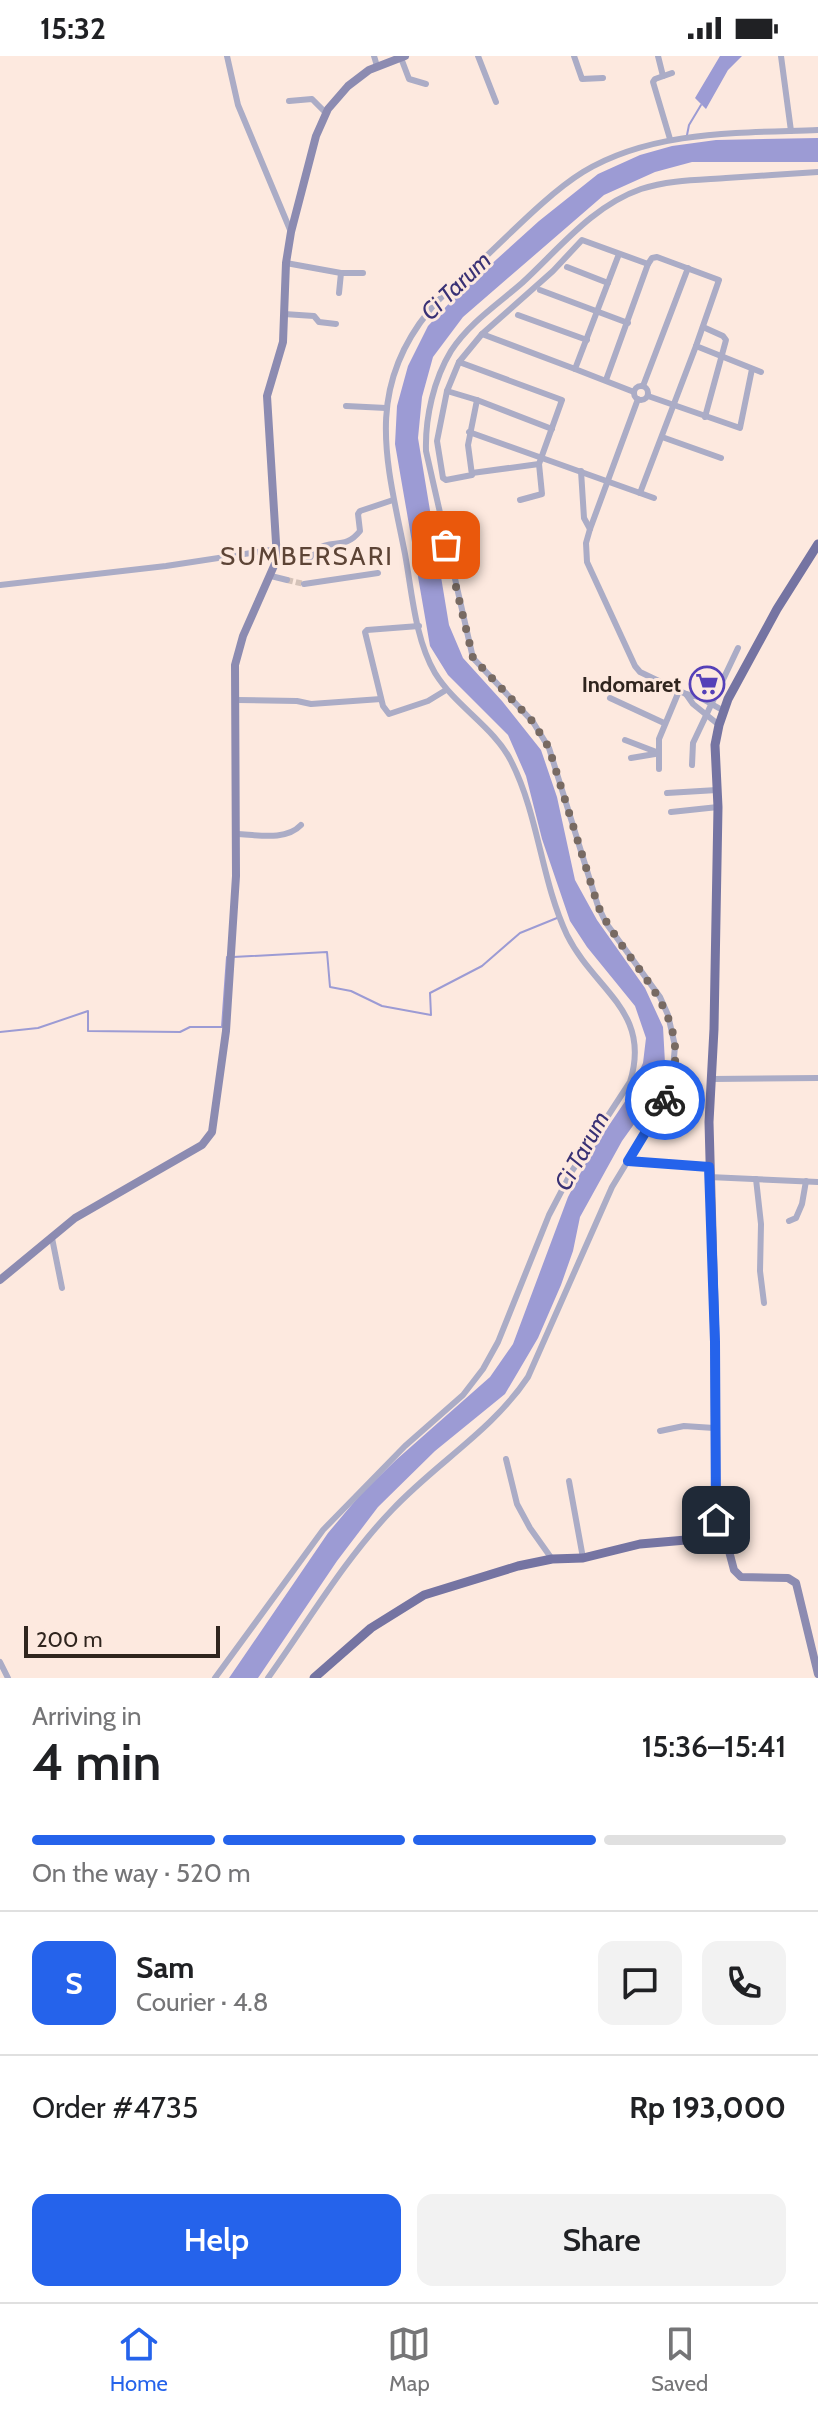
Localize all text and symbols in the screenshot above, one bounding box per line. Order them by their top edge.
text: 15:32 [40,10,106,47]
water label: Ci Tarum [415,245,497,326]
pin [412,511,480,579]
icon: bag [424,523,468,567]
district label: SUMBERSARI [220,540,394,572]
supermarket icon: Indomaret [688,665,726,703]
place label: Indomaret [582,671,681,698]
courier [625,1060,705,1140]
icon: bike [643,1078,687,1122]
water label: Ci Tarum [548,1106,615,1195]
pin [682,1486,750,1554]
icon: home [694,1498,738,1542]
scale bar [24,1622,220,1658]
text: 200 m [36,1626,102,1653]
text: Arriving in [32,1700,142,1732]
text: 15:36–15:41 [642,1728,786,1765]
text: 4 min [32,1730,161,1793]
text: On the way · 520 m [32,1857,250,1889]
button: chat [598,1941,682,2025]
button: phone [702,1941,786,2025]
text: Sam [136,1949,194,1986]
text: S [65,1965,83,2002]
text: Courier · 4.8 [136,1986,269,2018]
text: Order #4735 [32,2089,198,2126]
text: Rp 193,000 [629,2089,786,2126]
button: Help [32,2194,401,2286]
button: Share [417,2194,786,2286]
tab: Home [110,2322,168,2397]
tab: Map [387,2322,431,2397]
tab: Saved [651,2322,708,2397]

